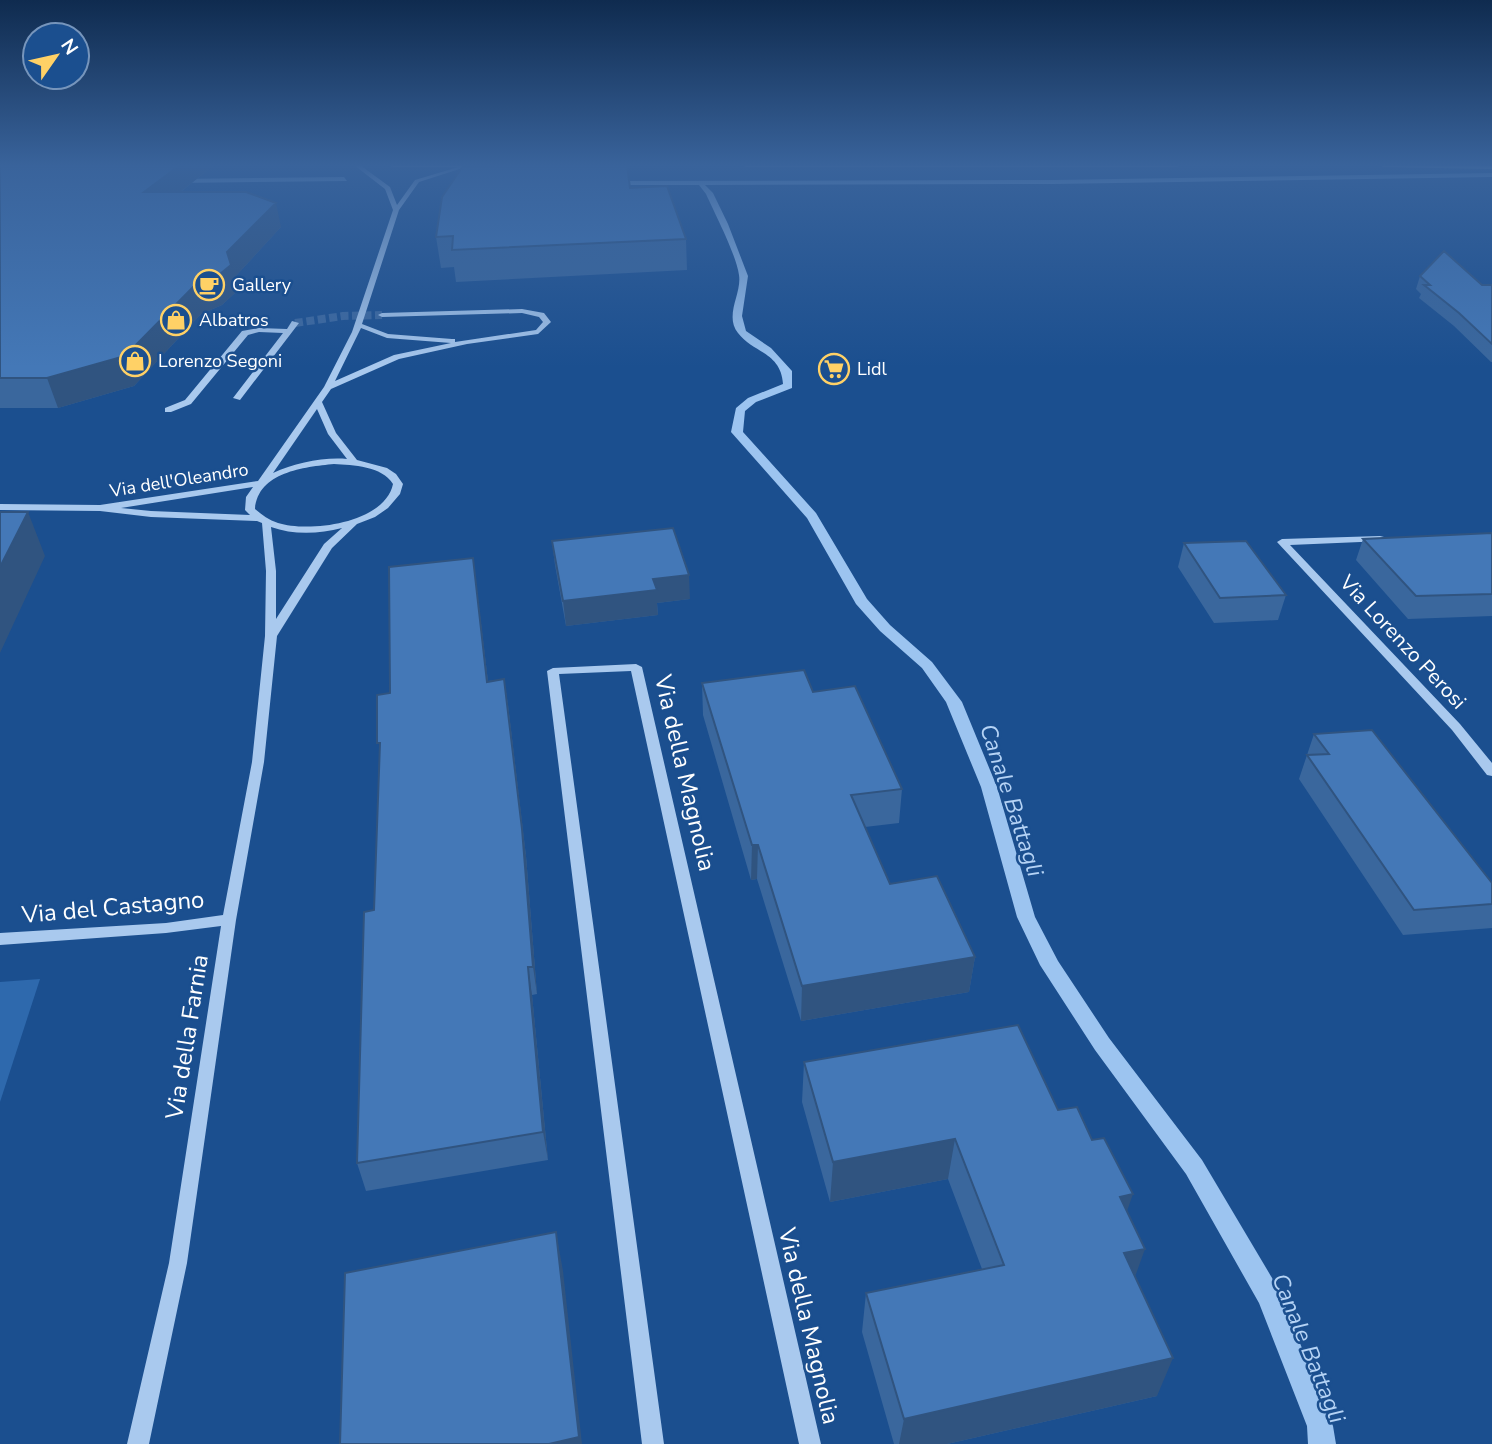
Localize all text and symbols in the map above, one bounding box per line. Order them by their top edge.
north arrow [21,21,91,91]
text: N [55,34,84,60]
cafe icon: Gallery [192,268,226,302]
place label: Gallery [232,273,292,297]
shop icon: Albatros [159,303,193,337]
place label: Albatros [199,308,269,332]
shop icon: Lorenzo Segoni [118,344,152,378]
place label: Lorenzo Segoni [158,349,282,373]
supermarket icon: Lidl [817,352,851,386]
place label: Lidl [857,357,887,381]
street label: Via dell'Oleandro [107,457,250,503]
street label: Via Lorenzo Perosi [1333,568,1473,715]
street label: Via della Magnolia [647,671,723,874]
water label: Canale Battagli [972,720,1051,881]
street label: Via del Castagno [19,883,206,931]
street label: Via della Farnia [158,952,216,1123]
street label: Via della Magnolia [771,1224,847,1427]
water label: Canale Battagli [1264,1269,1353,1428]

